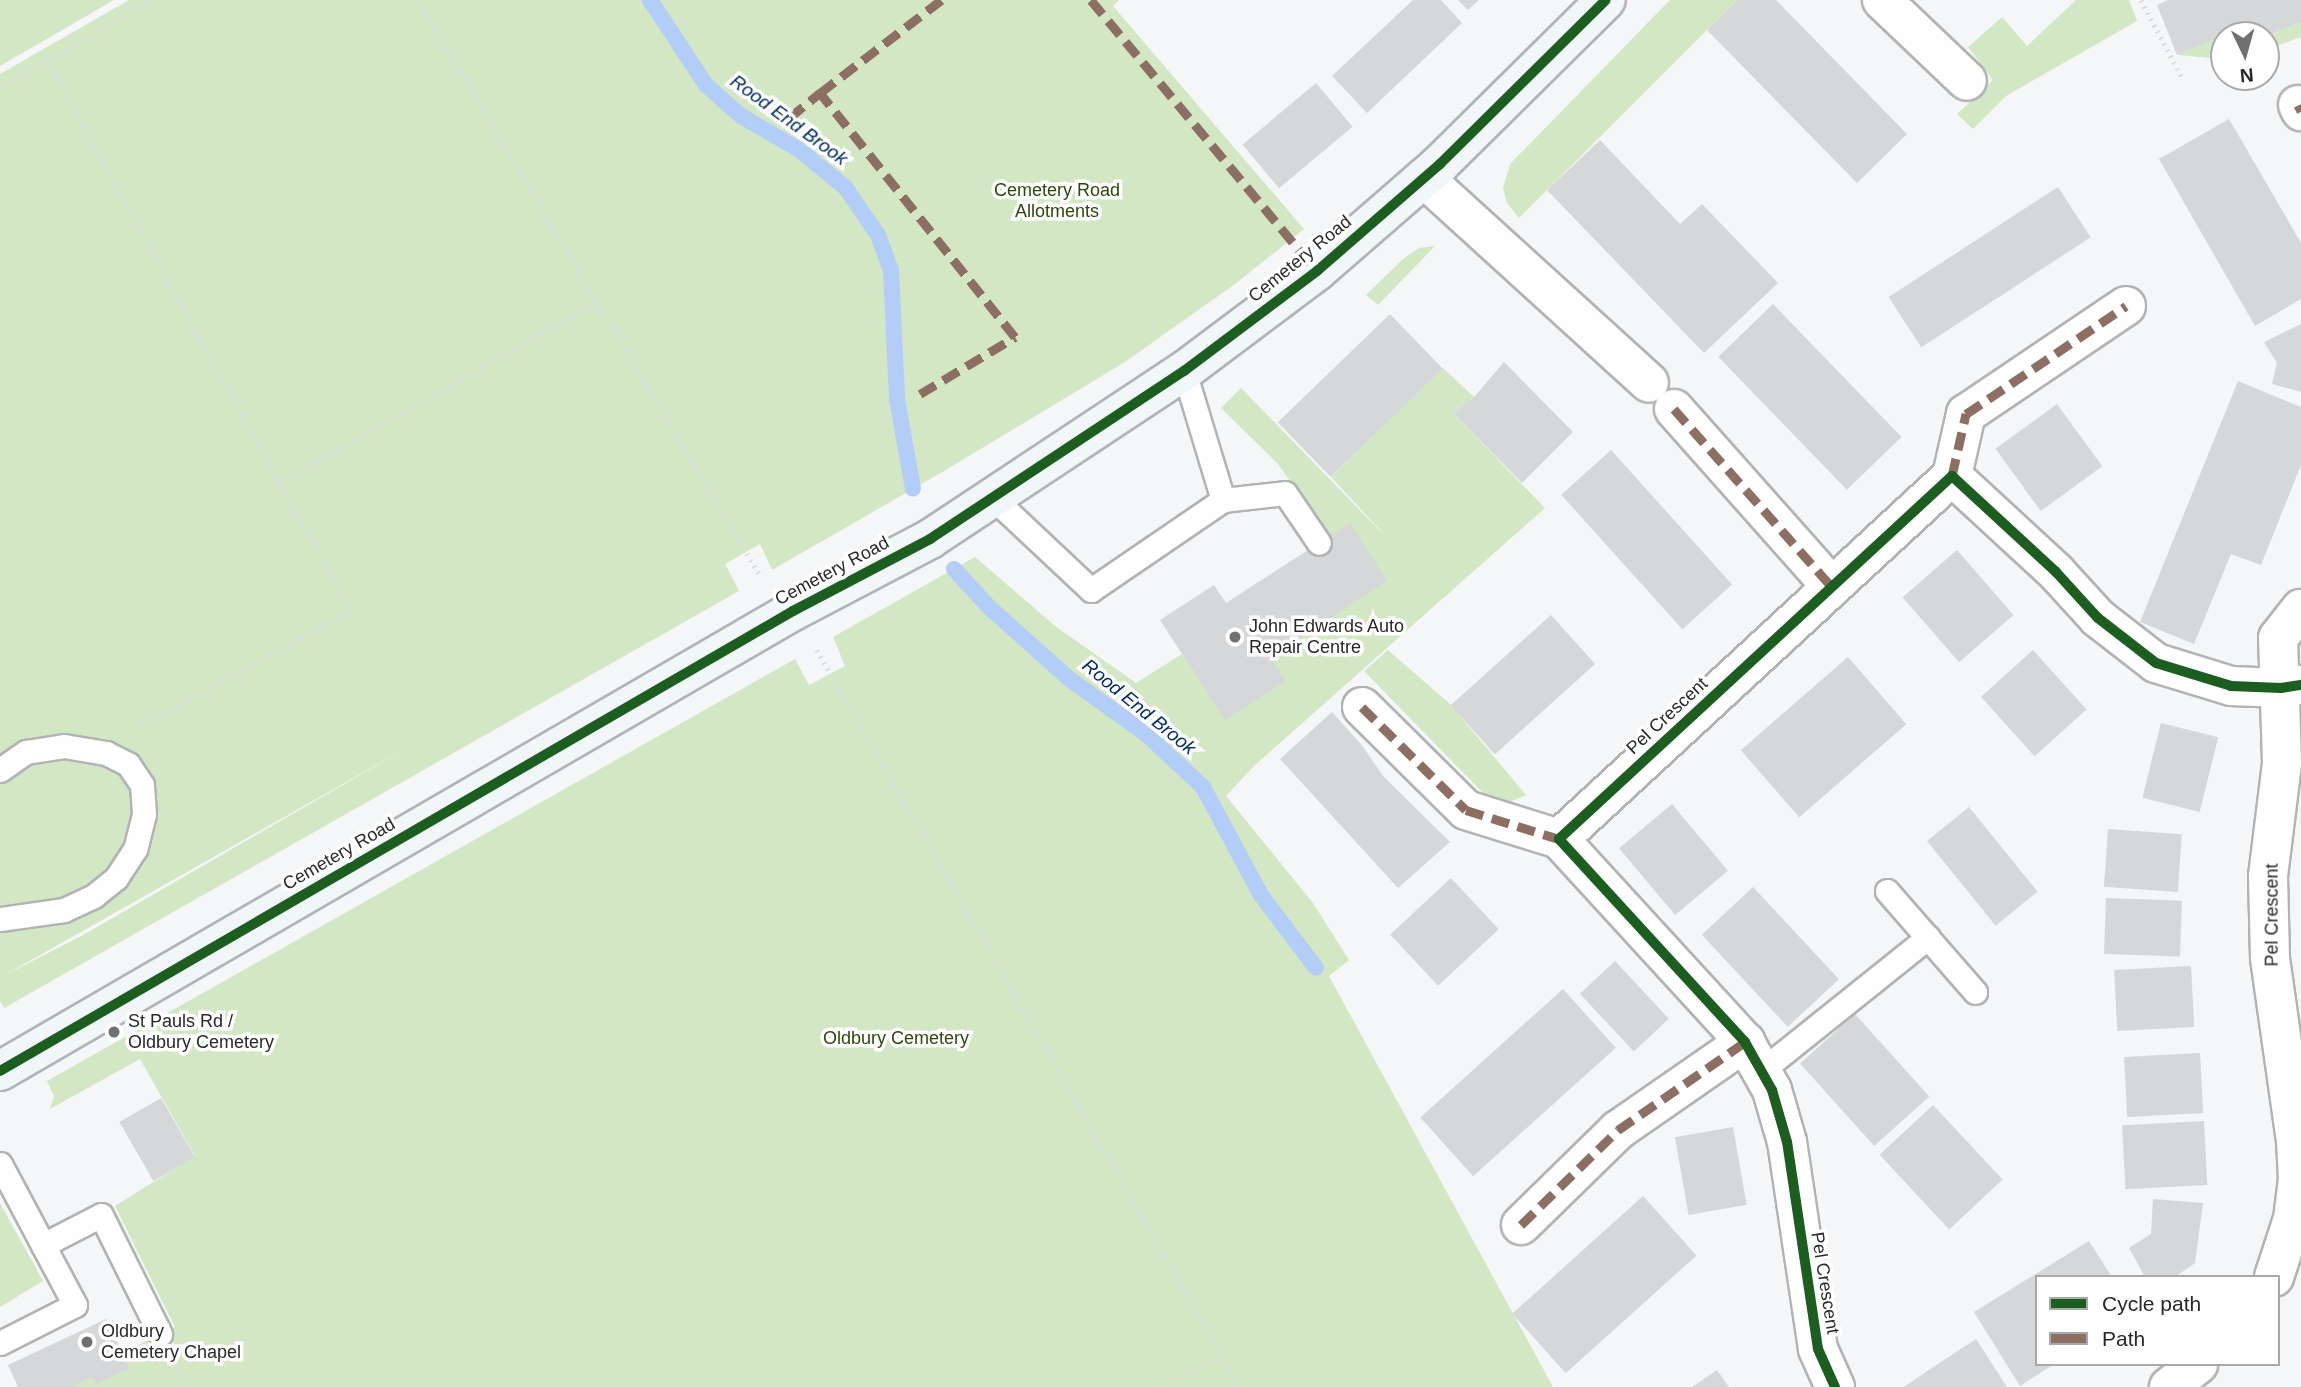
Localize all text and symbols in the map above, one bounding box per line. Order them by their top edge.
north arrow [2210,21,2280,91]
text: N [2239,64,2254,86]
water label: Rood End Brook [726,70,852,170]
park label: Cemetery Road Allotments [994,180,1120,222]
street label: Cemetery Road [1244,211,1356,307]
street label: Cemetery Road [771,532,893,610]
place label: John Edwards Auto Repair Centre [1249,616,1405,658]
marker: John Edwards Auto Repair Centre [1227,629,1243,645]
water label: Rood End Brook [1078,654,1200,760]
street label: Pel Crescent [1622,673,1712,759]
street label: Cemetery Road [279,813,399,895]
street label: Pel Crescent [2261,863,2283,967]
place label: St Pauls Rd / Oldbury Cemetery [128,1011,274,1054]
marker: St Pauls Rd / Oldbury Cemetery [106,1024,122,1040]
park label: Oldbury Cemetery [823,1027,969,1049]
street label: Pel Crescent [1806,1230,1844,1336]
legend [2035,1275,2280,1366]
text: Cycle path [2102,1292,2201,1315]
place label: Oldbury Cemetery Chapel [101,1321,241,1364]
text: Path [2102,1327,2145,1350]
marker: Oldbury Cemetery Chapel [79,1334,95,1350]

